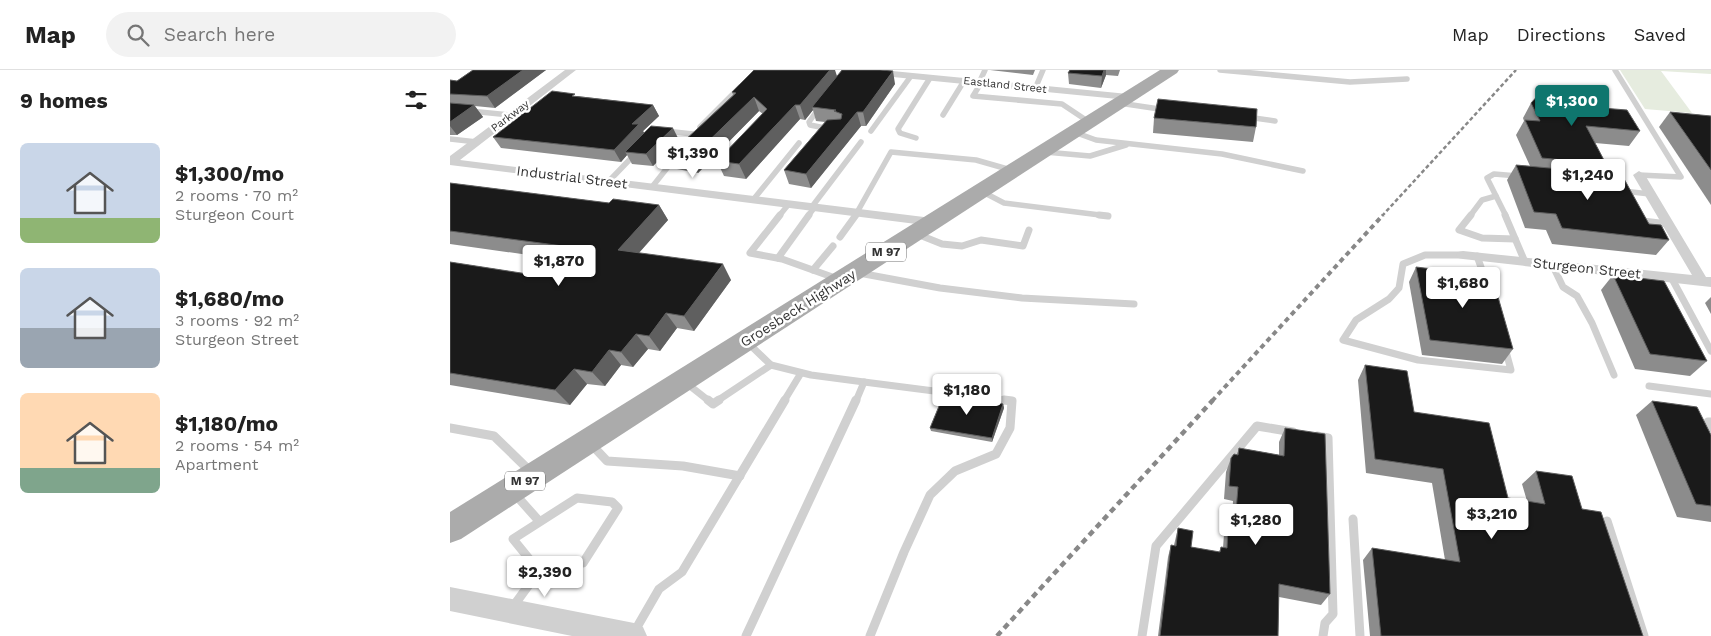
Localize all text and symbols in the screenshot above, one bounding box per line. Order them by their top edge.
search box [106,12,456,57]
text: Map [25,21,76,49]
icon: search [124,21,152,49]
text: Search here [164,23,275,46]
text: Map [1452,24,1489,45]
text: Directions [1517,24,1606,45]
text: Saved [1634,24,1686,45]
street label: Eastland Street [963,74,1048,96]
pin: $1,300 [1531,85,1613,127]
icon: filters [402,86,430,114]
text: 9 homes [20,88,108,113]
text: $1,300 [1546,91,1598,110]
street label: Parkway [488,97,532,135]
pin: $1,390 [652,136,734,179]
text: $1,390 [667,143,719,162]
pin: $1,240 [1547,158,1629,201]
text: $1,300/mo [175,161,284,186]
street label: Industrial Street [516,162,628,192]
icon: home [60,163,120,223]
text: $1,240 [1562,165,1614,184]
text: 2 rooms · 70 m² [175,186,298,205]
text: Sturgeon Court [175,205,294,224]
road number: M 97 [866,242,906,262]
pin: $1,870 [518,244,600,287]
text: $1,870 [534,251,584,270]
street label: Sturgeon Street [1532,254,1642,282]
street label: Groesbeck Highway [737,266,859,350]
pin: $1,680 [1422,266,1504,309]
text: $1,680 [1437,273,1489,292]
text: $1,680/mo [175,286,284,311]
icon: home [60,288,120,348]
text: 3 rooms · 92 m² [175,311,299,330]
text: Sturgeon Street [175,330,299,349]
pin: $1,180 [926,374,1008,416]
text: $1,180 [943,380,991,399]
text: $1,180/mo [175,411,278,436]
icon: home [60,413,120,473]
text: 2 rooms · 54 m² [175,436,299,455]
text: Apartment [175,455,258,474]
road number: M 97 [505,472,545,491]
pin: $3,210 [1451,498,1533,540]
pin: $1,280 [1215,504,1297,546]
text: $3,210 [1466,504,1518,523]
text: $1,280 [1230,510,1282,529]
pin: $2,390 [504,556,586,598]
text: $2,390 [518,562,572,581]

